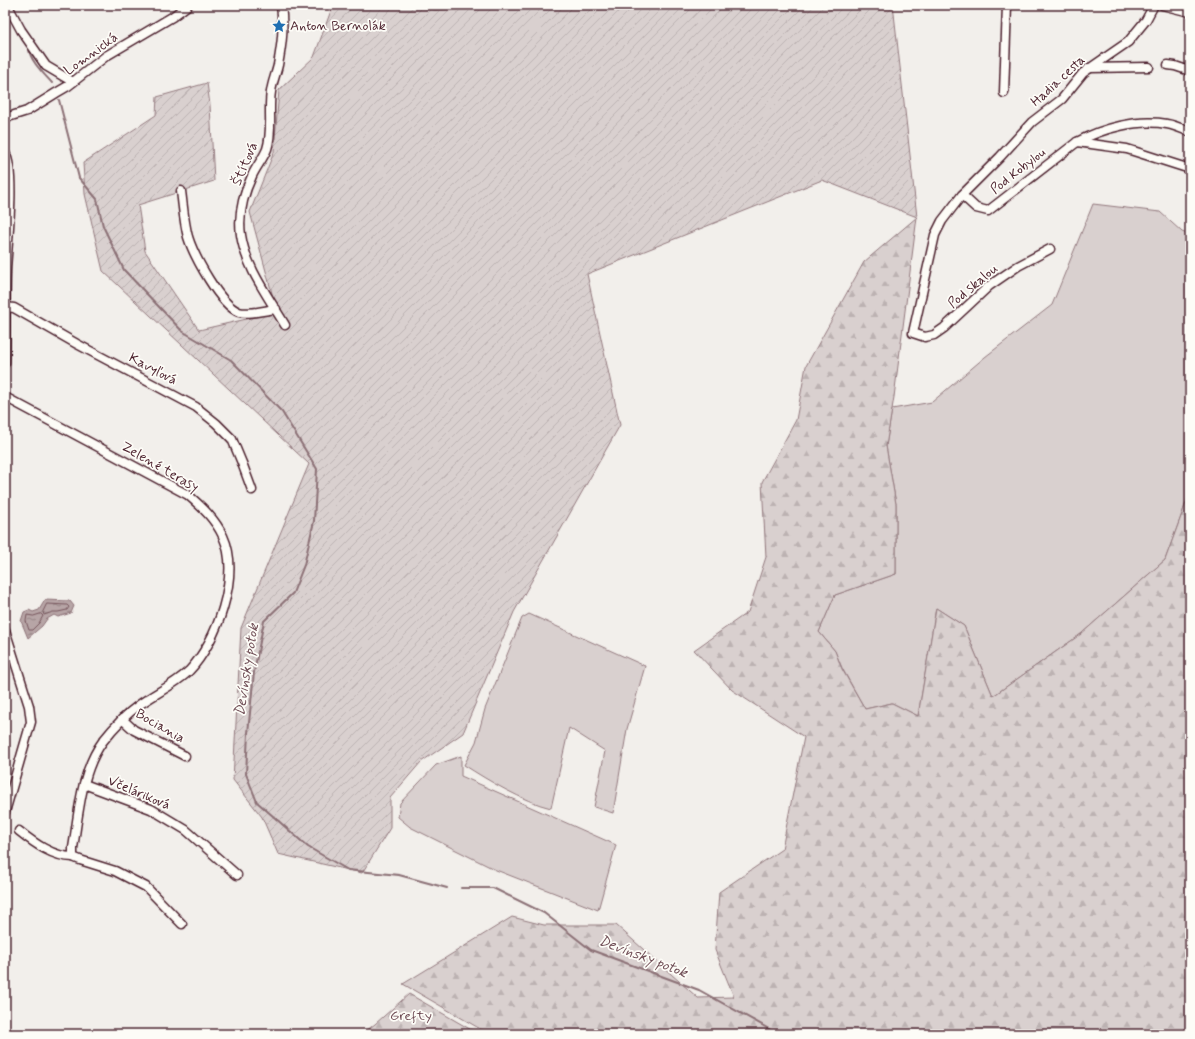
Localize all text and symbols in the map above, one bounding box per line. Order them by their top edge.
place label: Anton Bernolák [290,17,386,35]
place icon: Anton Bernolák [271,18,287,34]
street label: Lomnická [60,28,122,80]
street label: Hadia cesta [1027,51,1089,111]
street label: Štítová [228,139,262,189]
street label: Pod Kobylou [987,144,1049,198]
street label: Pod skalou [944,260,1002,312]
street label: Kavyľová [126,349,180,389]
street label: Zelené terasy [118,438,202,496]
water label: Devínsky potok [230,621,264,718]
street label: Bociania [132,705,188,747]
street label: Včeláriková [105,772,173,814]
water label: Devínsky potok [596,931,691,984]
park label: Grefty [390,1007,432,1025]

